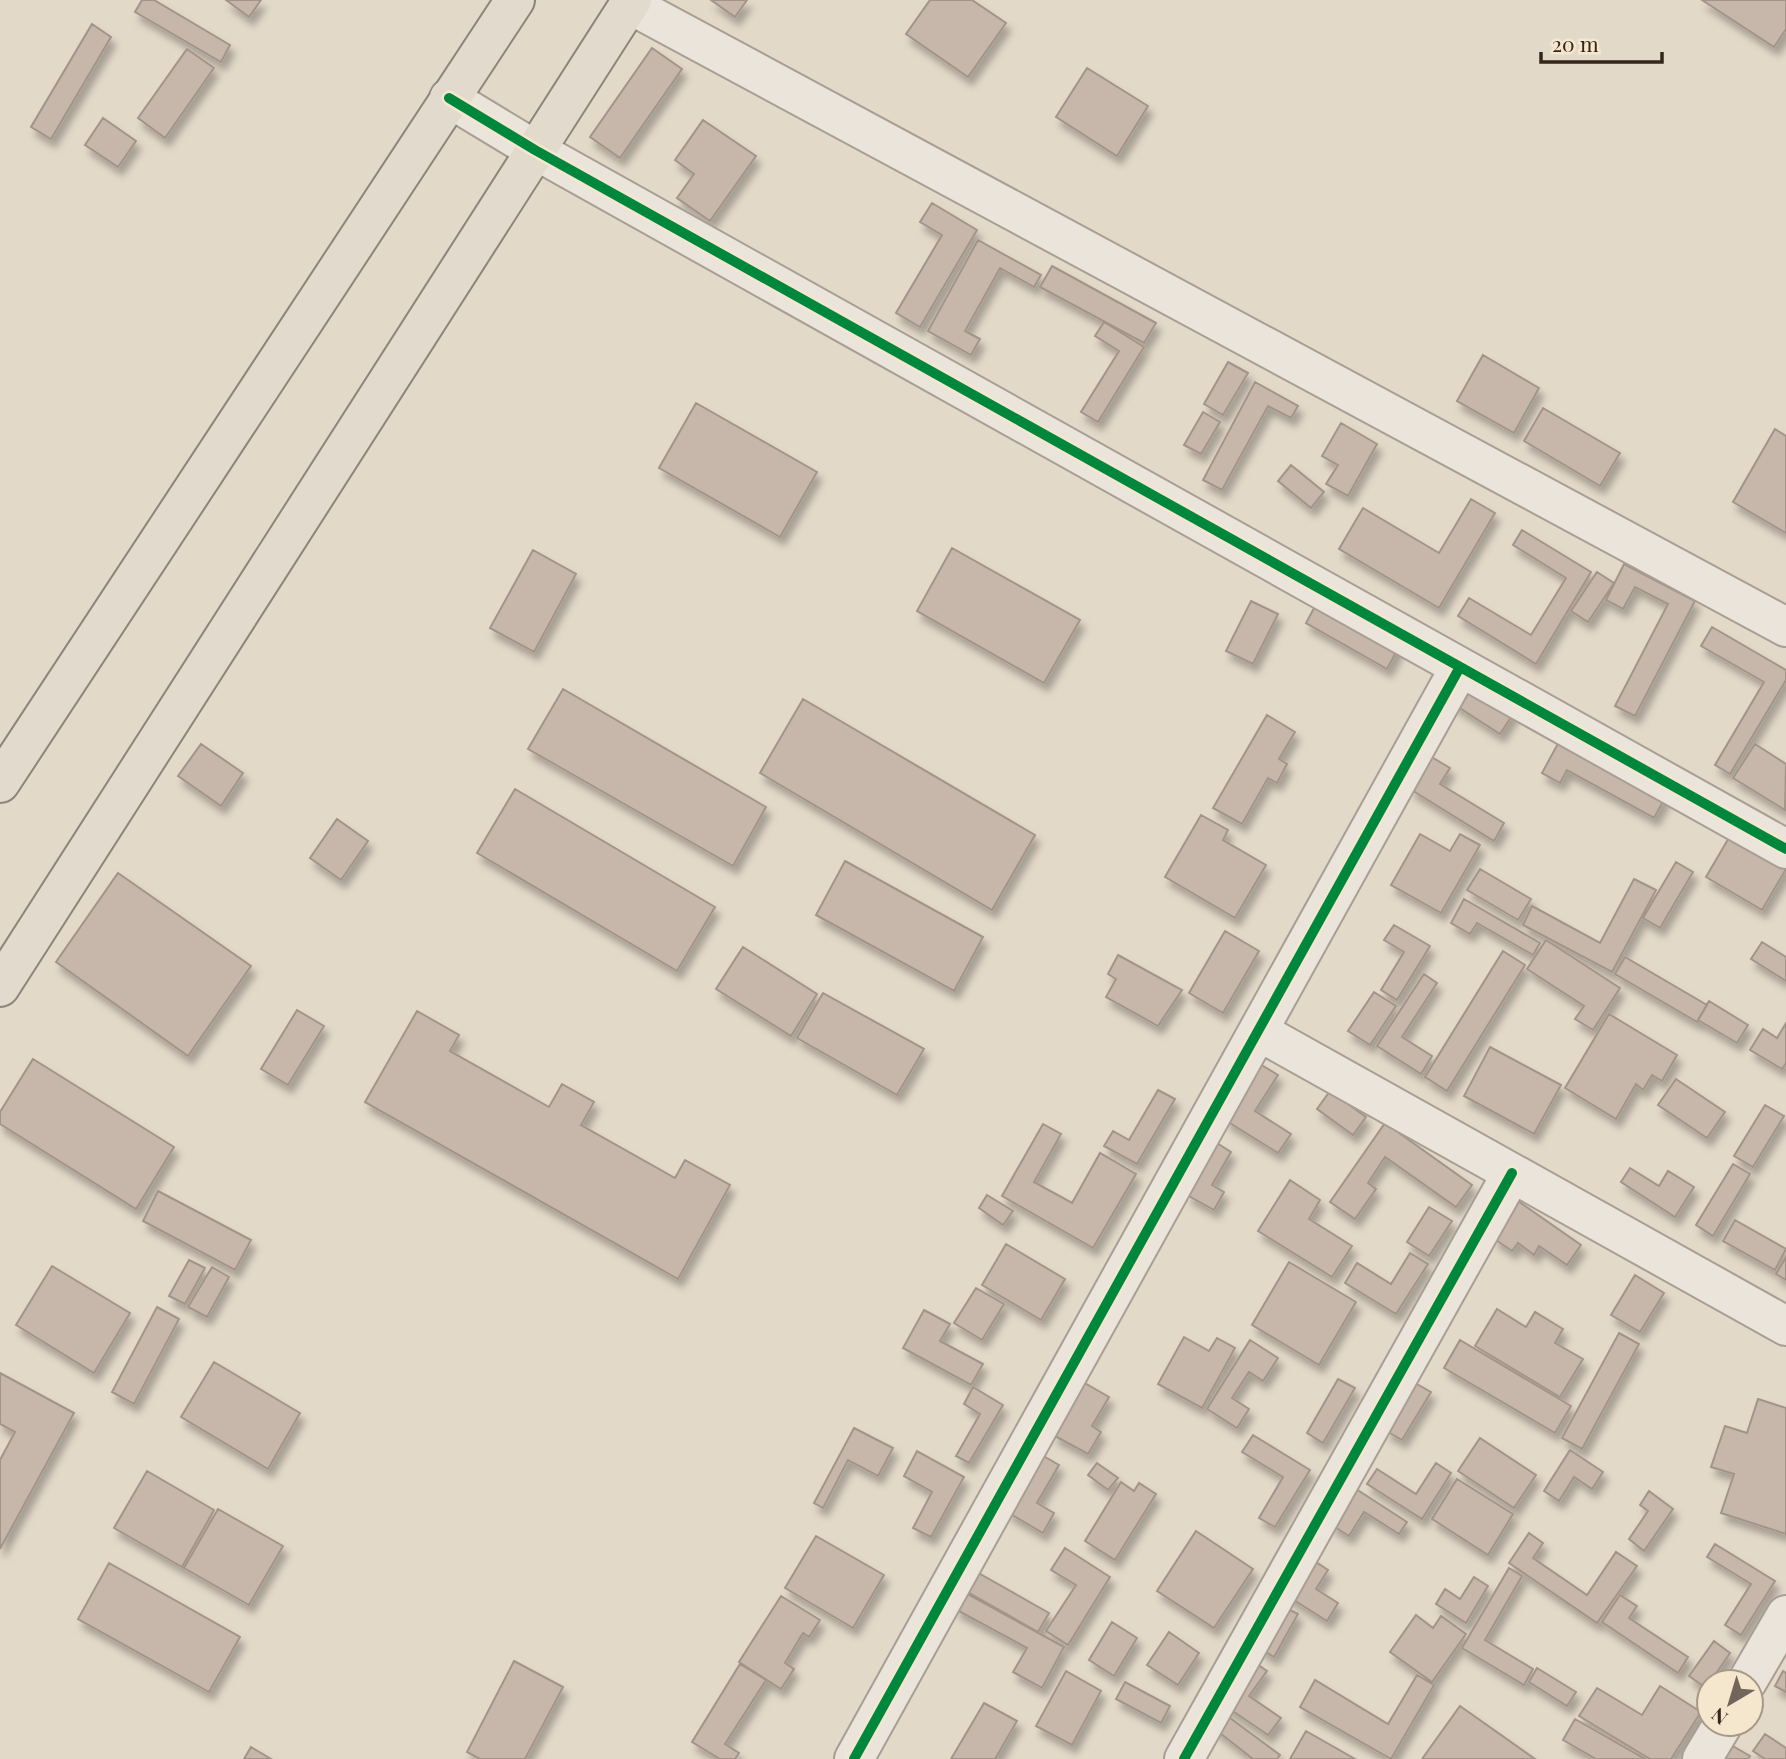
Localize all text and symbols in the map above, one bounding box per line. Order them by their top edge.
scale bar [1541,21,1662,65]
text: 20 m [1552,29,1599,57]
north arrow [1695,1668,1765,1738]
text: N [1705,1703,1732,1732]

